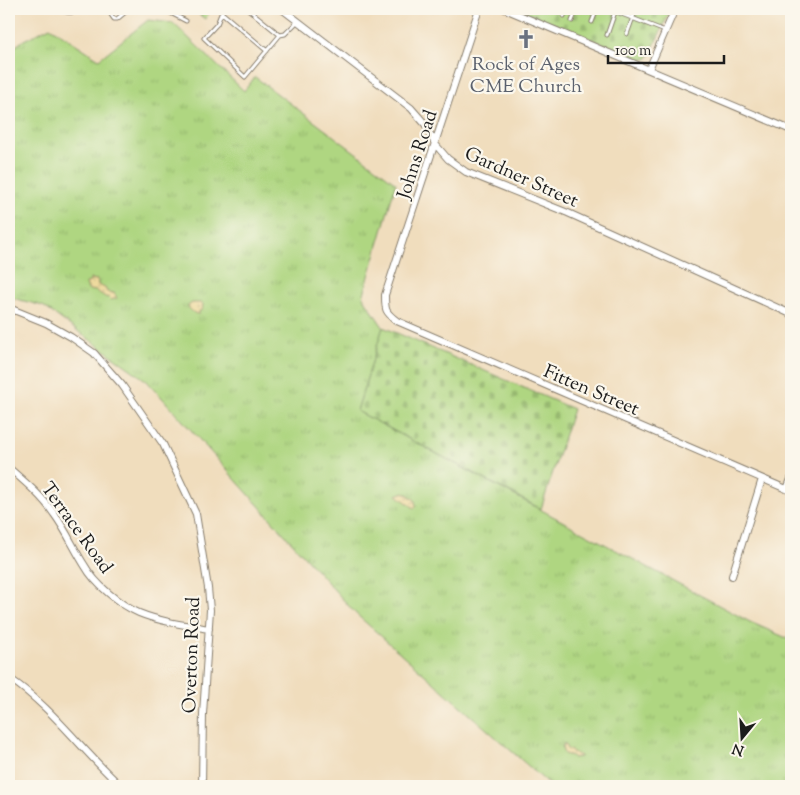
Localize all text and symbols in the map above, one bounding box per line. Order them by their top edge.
church icon: Rock of Ages CME Church [515,28,537,50]
scale bar [608,32,724,64]
text: 100 m [615,41,652,62]
place label: Rock of Ages CME Church [470,52,582,101]
street label: Johns Road [391,106,446,204]
street label: Gardner Street [460,141,583,216]
street label: Fitten Street [539,359,644,424]
street label: Terrace Road [33,477,119,580]
street label: Overton Road [177,596,208,714]
north arrow [718,712,768,762]
text: N [730,737,747,760]

